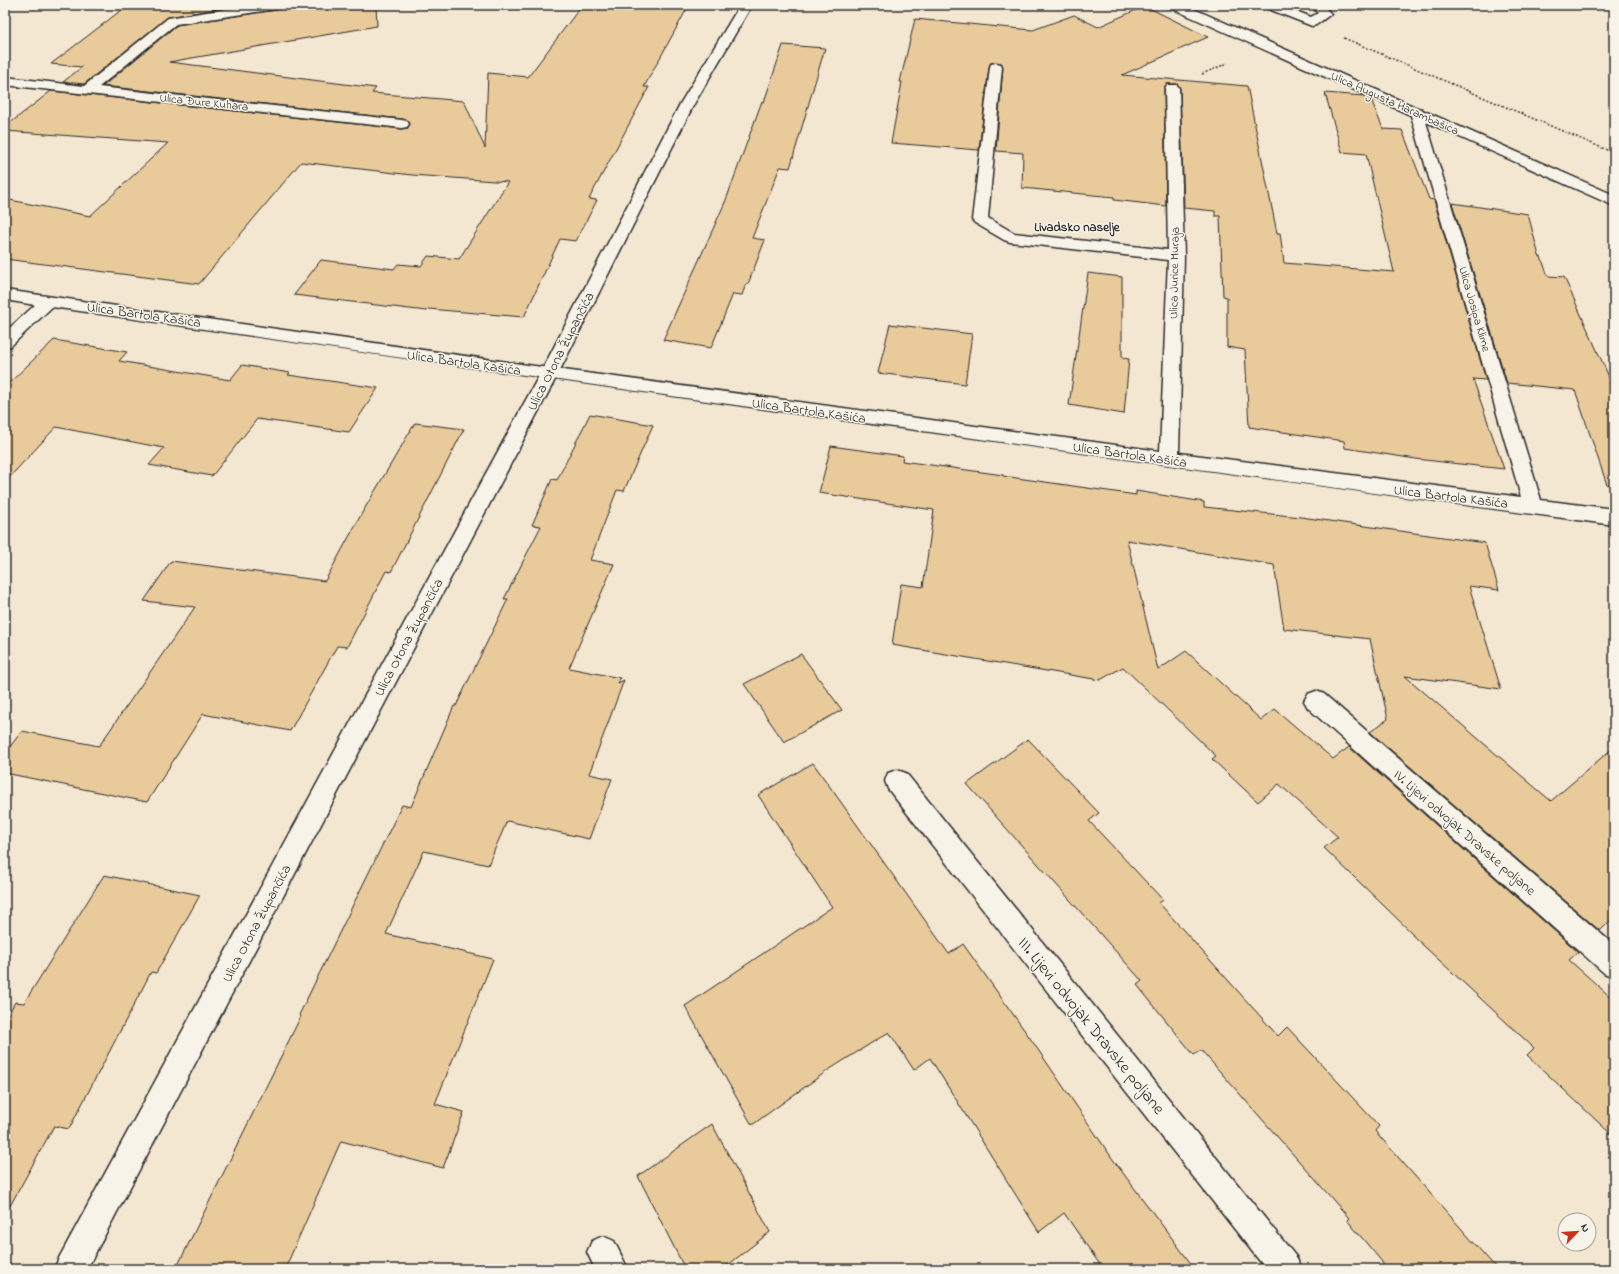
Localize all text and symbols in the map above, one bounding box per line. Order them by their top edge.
street label: Ulica Augusta Harambašića [1327,68,1462,141]
street label: Ulica Đure Kuhara [159,89,249,117]
district label: Livadsko naselje [1034,218,1121,237]
street label: Ulica Jurice Muraja [1165,227,1185,319]
street label: Ulica Josipa Klime [1453,265,1495,354]
street label: Ulica Otona Župančića [522,289,600,415]
street label: Ulica Bartola Kašića [85,297,202,334]
street label: Ulica Bartola Kašića [405,345,522,382]
street label: Ulica Bartola Kašića [750,393,867,430]
street label: Ulica Bartola Kašića [1071,437,1188,474]
street label: Ulica Bartola Kašića [1392,480,1509,515]
street label: Ulica Otona Župančića [369,575,449,700]
street label: IV. Lijevi odvojak Dravske poljane [1388,765,1540,902]
street label: Ulica Otona Župančića [217,861,297,986]
street label: III. Lijevi odvojak Dravske poljane [1011,932,1171,1120]
north arrow [1557,1212,1597,1252]
text: N [1576,1221,1594,1235]

